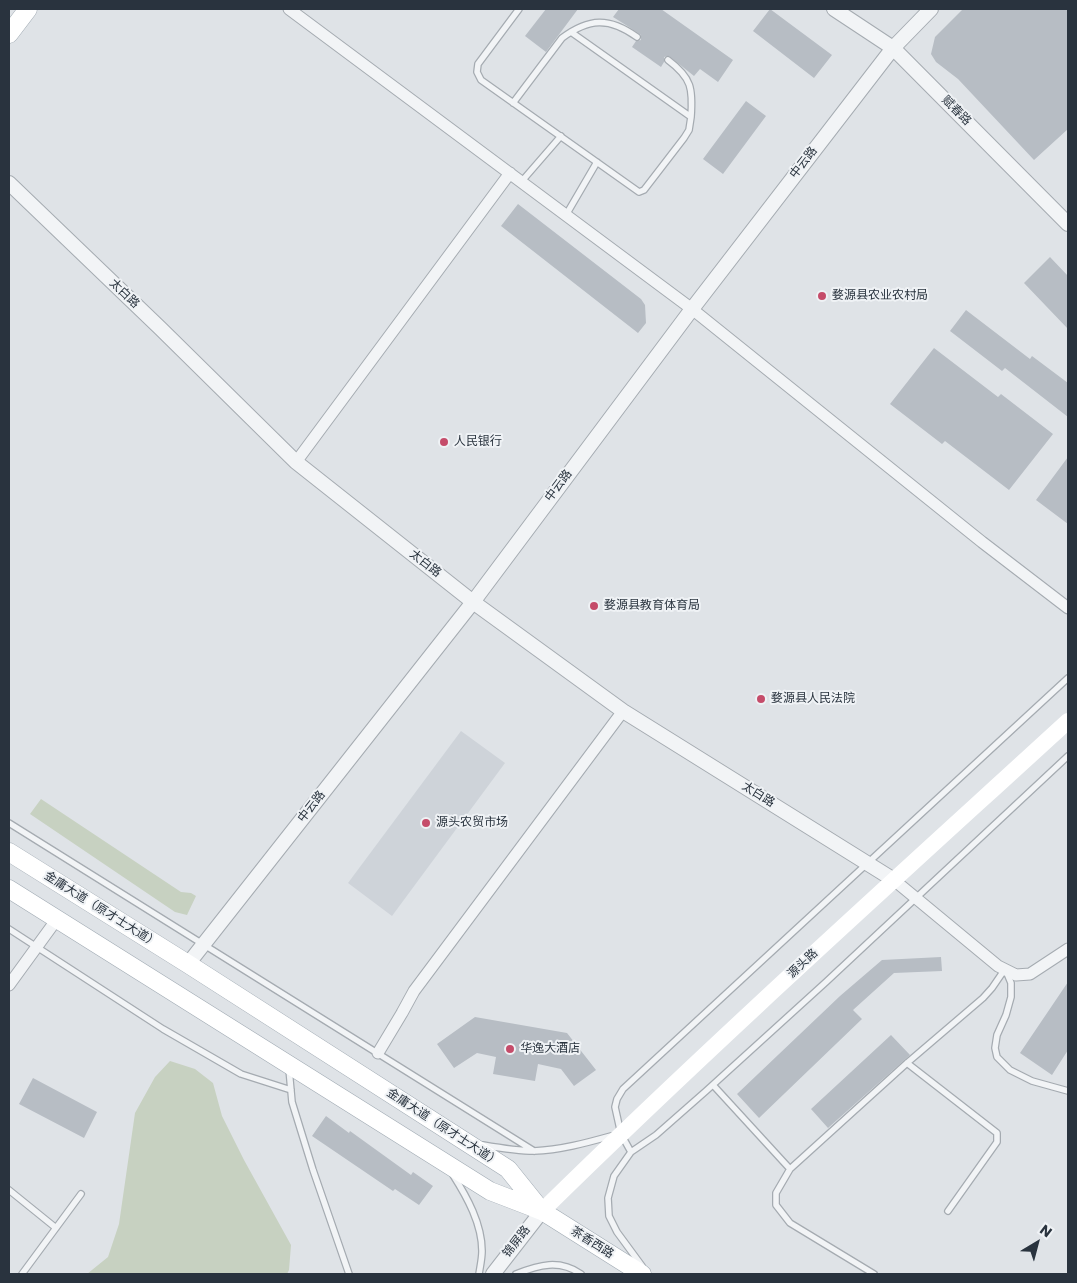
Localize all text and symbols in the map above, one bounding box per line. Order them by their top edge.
street label: 赋春路 [938,93,974,129]
street label: 中云路 [787,144,821,182]
street label: 太白路 [106,276,142,312]
place label: 婺源县农业农村局 [832,289,928,303]
marker: 婺源县农业农村局 [816,290,828,302]
place label: 人民银行 [454,435,502,449]
marker: 人民银行 [438,436,450,448]
street label: 中云路 [542,467,576,505]
street label: 太白路 [406,547,444,581]
place label: 婺源县教育体育局 [604,599,700,613]
marker: 婺源县教育体育局 [588,600,600,612]
place label: 婺源县人民法院 [771,692,855,706]
marker: 婺源县人民法院 [755,693,767,705]
street label: 太白路 [739,779,777,811]
street label: 中云路 [295,788,329,826]
place label: 源头农贸市场 [436,816,508,830]
marker: 源头农贸市场 [420,817,432,829]
street label: 金庸大道（原才士大道） [41,869,161,951]
street label: 源头路 [785,946,821,982]
place label: 华逸大酒店 [520,1042,580,1056]
marker: 华逸大酒店 [504,1043,516,1055]
street label: 金庸大道（原才士大道） [384,1086,502,1170]
north arrow [1012,1218,1062,1268]
text: N [1036,1220,1056,1242]
street label: 锦屏路 [500,1223,534,1261]
street label: 茶香西路 [568,1224,616,1262]

